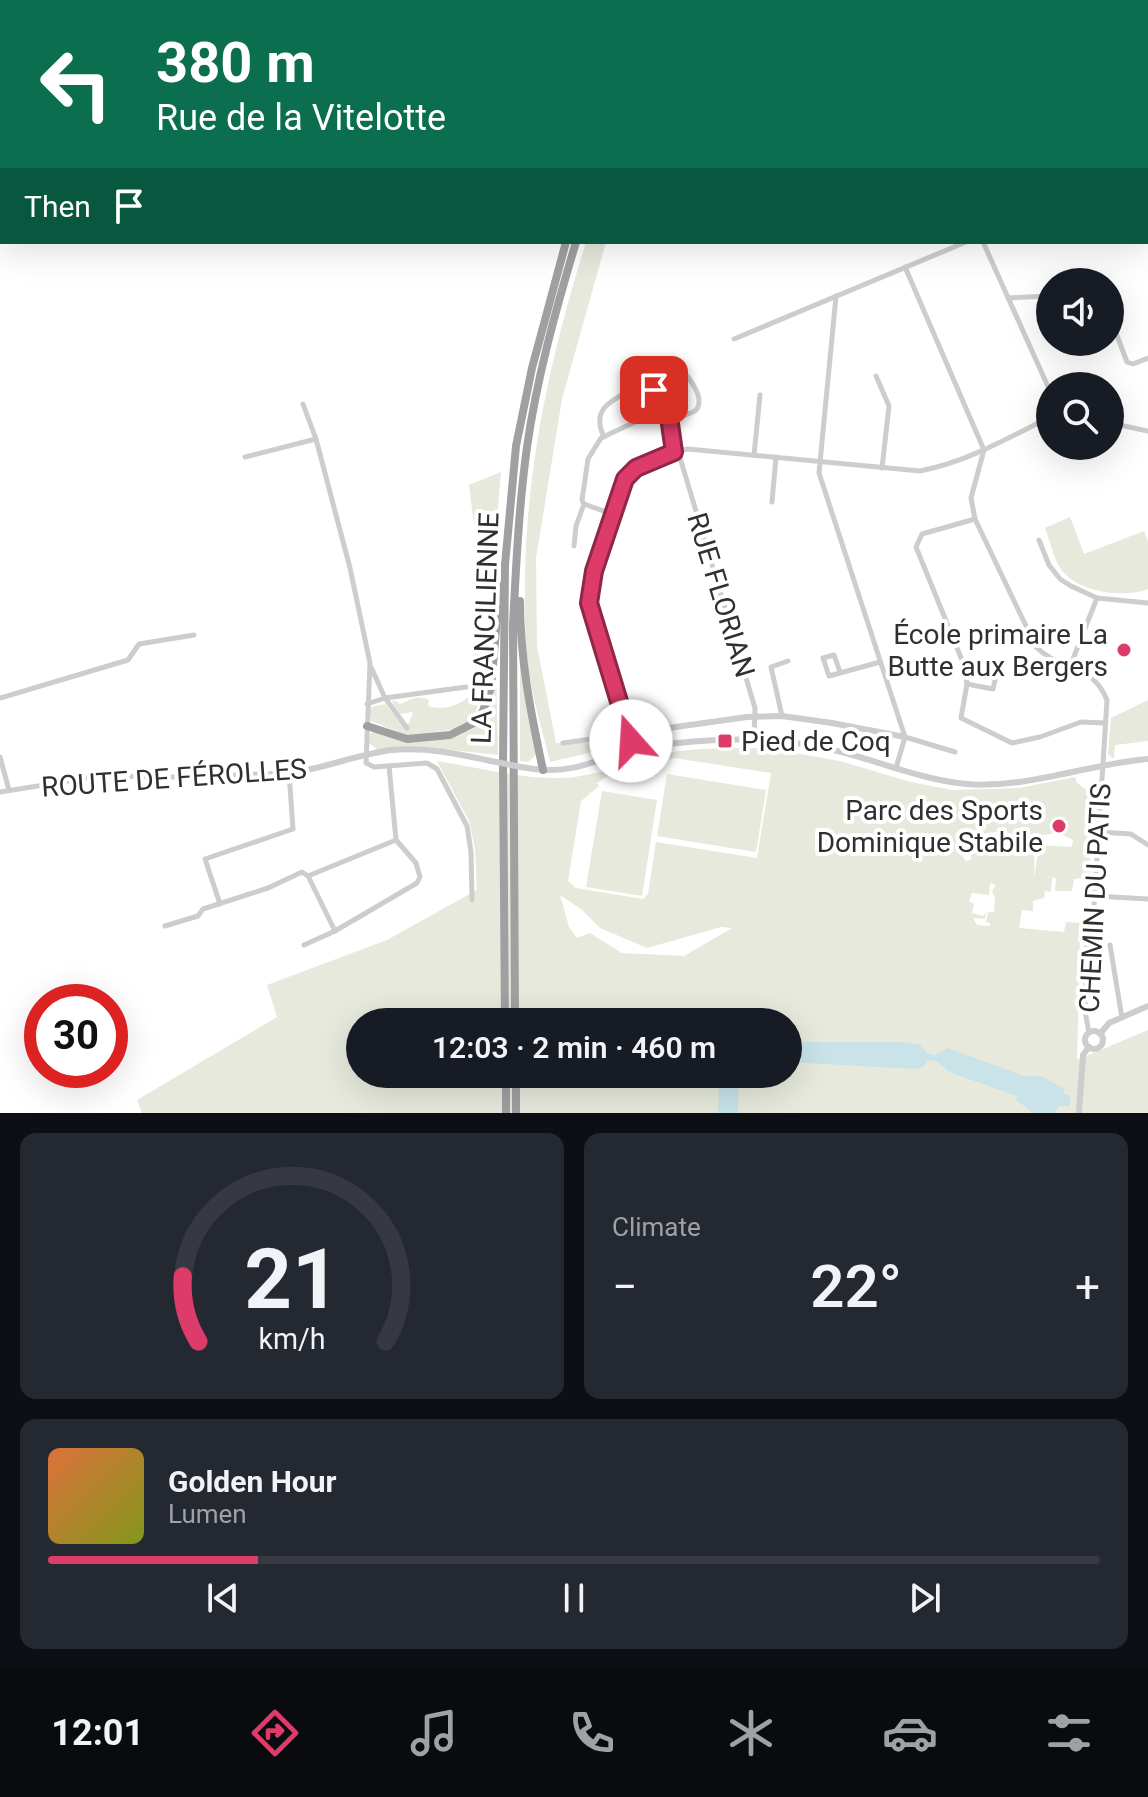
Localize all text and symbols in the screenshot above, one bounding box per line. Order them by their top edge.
text: 380 m [156,30,315,96]
icon: left [24,32,128,136]
text: Rue de la Vitelotte [156,97,446,139]
icon: arrive [107,184,151,228]
text: Then [24,189,91,224]
map controls [1036,268,1124,460]
button: sound [1036,268,1124,356]
pin [620,356,688,424]
icon: arrive [632,368,676,412]
button: search [1036,372,1124,460]
street label: RUE FLORIAN [680,509,762,681]
street label: LA FRANCILIENNE [464,512,506,744]
place label: École primaire La Butte aux Bergers [887,618,1108,683]
marker: École primaire La Butte aux Bergers [1115,641,1133,659]
position arrow [589,699,673,783]
place label: Pied de Coq [741,725,891,758]
marker: Pied de Coq [716,732,734,750]
street label: ROUTE DE FÉROLLES [40,752,308,804]
street label: CHEMIN DU PATIS [1073,782,1117,1014]
place label: Parc des Sports Dominique Stabile [817,794,1043,859]
marker: Parc des Sports Dominique Stabile [1050,817,1068,835]
speed limit sign: 30 [24,984,128,1088]
text: 12:03 · 2 min · 460 m [432,1030,716,1065]
text: Climate [612,1212,701,1242]
text: 21 [244,1231,340,1328]
text: 22° [810,1251,902,1322]
text: − [612,1261,637,1313]
text: + [1075,1261,1100,1313]
text: km/h [258,1322,326,1356]
text: Golden Hour [168,1464,337,1499]
text: Lumen [168,1499,247,1529]
icon: previous [201,1576,245,1620]
icon: pause [552,1576,596,1620]
icon: next [903,1576,947,1620]
icon: directions [247,1705,303,1761]
icon: music [406,1705,462,1761]
icon: phone [564,1705,620,1761]
icon: climate [723,1705,779,1761]
icon: car [882,1705,938,1761]
icon: filters [1041,1705,1097,1761]
text: 12:01 [51,1712,144,1754]

